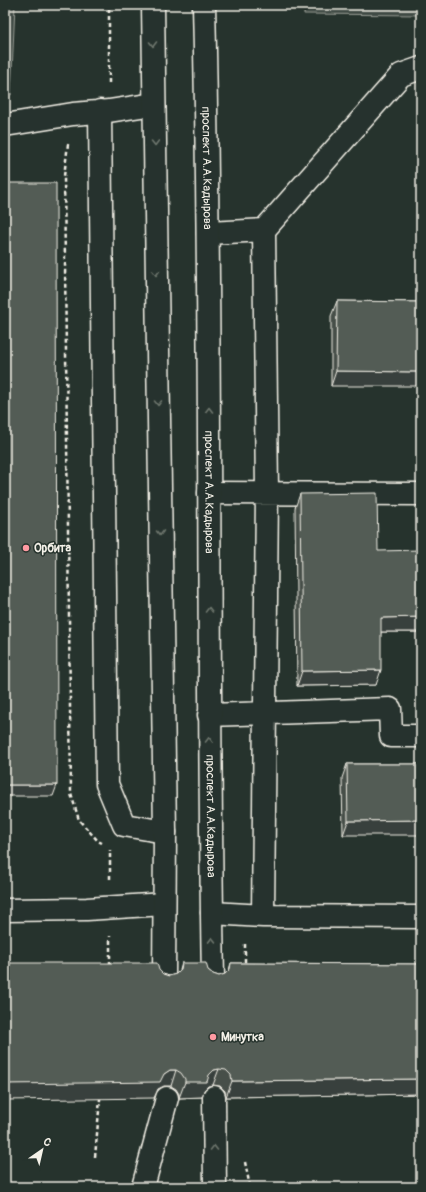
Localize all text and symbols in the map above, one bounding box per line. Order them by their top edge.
one-way arrow [149,41,158,47]
street label: проспект А.А.Кадырова [199,106,215,230]
one-way arrow [150,140,159,146]
one-way arrow [152,270,161,276]
one-way arrow [154,400,162,406]
one-way arrow [204,407,213,413]
street label: проспект А.А.Кадырова [202,430,217,554]
one-way arrow [156,530,164,536]
place label: Орбита [34,541,72,556]
marker: Орбита [21,543,31,553]
one-way arrow [205,607,213,613]
one-way arrow [205,737,214,743]
street label: проспект А.А.Кадырова [203,754,219,878]
one-way arrow [208,937,216,943]
place label: Минутка [221,1030,264,1045]
marker: Минутка [208,1032,218,1042]
north arrow [22,1130,62,1170]
text: С [41,1135,54,1150]
one-way arrow [210,1145,218,1151]

